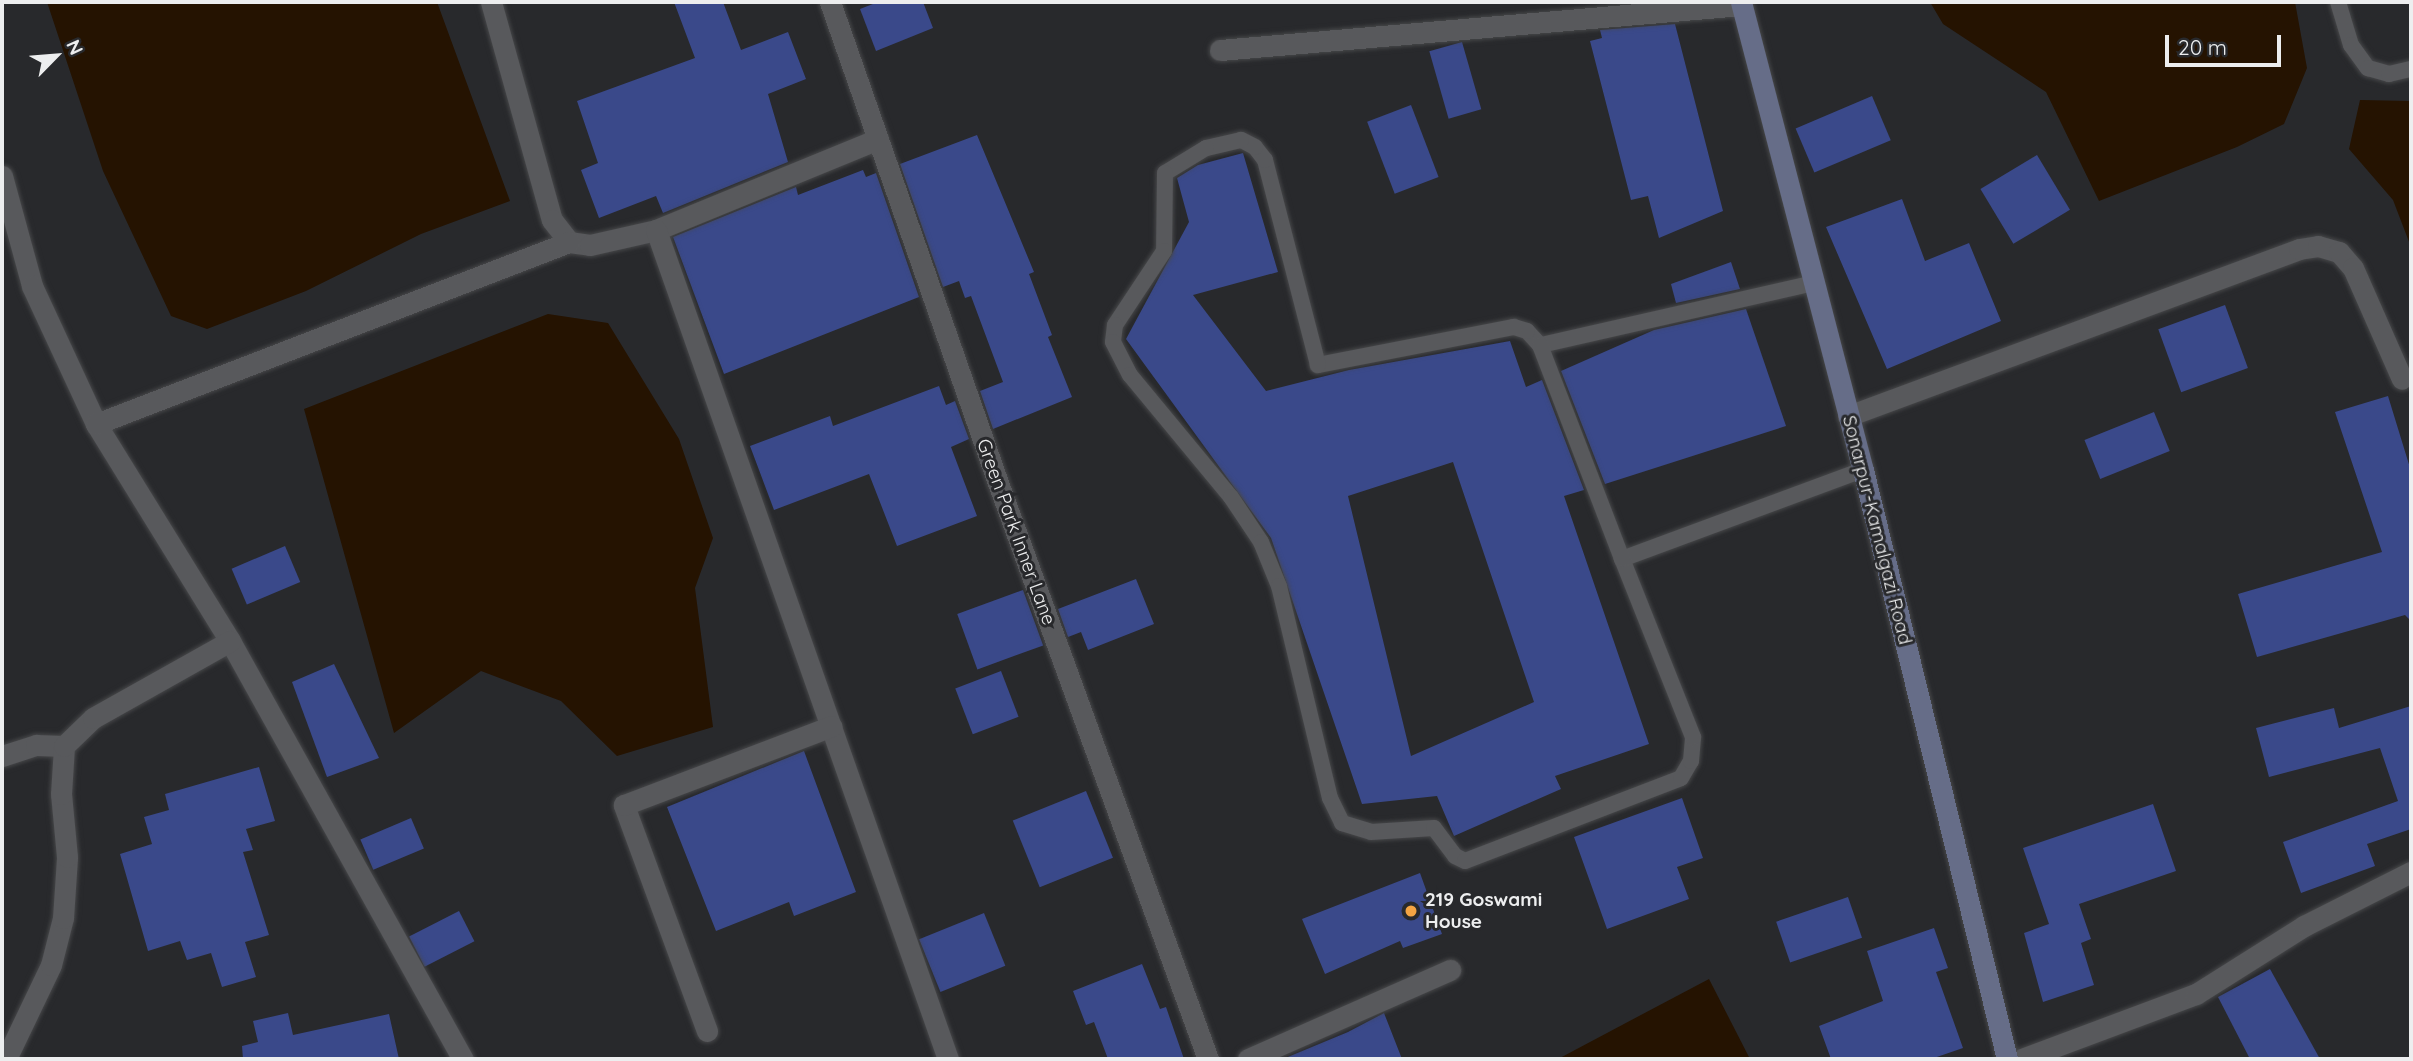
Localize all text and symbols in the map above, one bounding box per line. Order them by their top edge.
north arrow [21,21,91,91]
scale bar [2168,21,2284,65]
text: 20 m [2178,34,2227,60]
text: N [61,36,89,59]
street label: Sonarpur-Kamalgazi Road [1837,413,1917,647]
street label: Green Park Inner Lane [972,436,1060,628]
place label: 219 Goswami House [1425,889,1542,933]
marker: 219 Goswami House [1403,903,1419,919]

